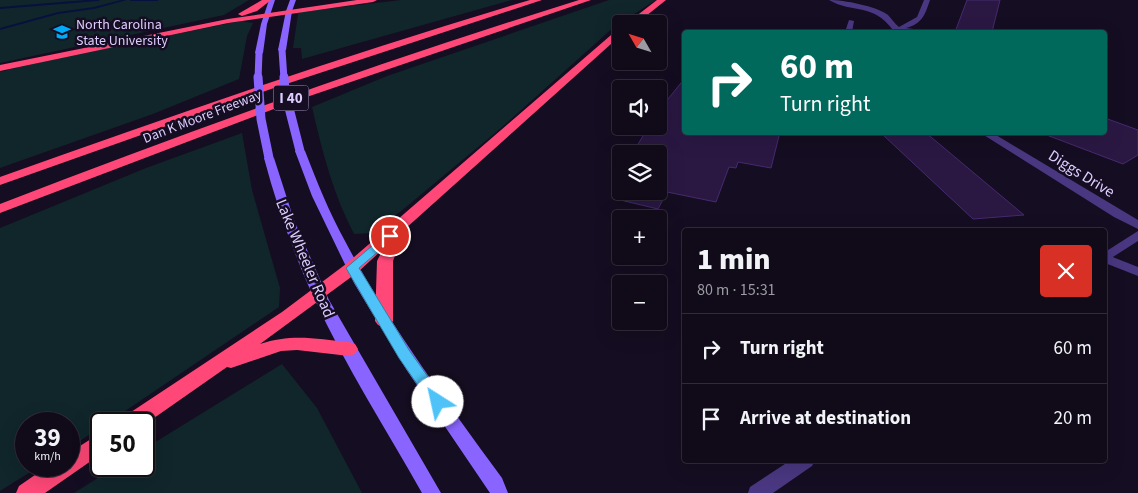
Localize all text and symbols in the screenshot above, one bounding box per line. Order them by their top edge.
place label: North Carolina State University [76,15,168,51]
north arrow [612,15,668,70]
map controls [612,15,667,330]
school or university icon: North Carolina State University [52,22,72,42]
text: 60 m [780,42,854,92]
icon: right [697,50,762,115]
button: sound [612,80,667,135]
street label: Dan K Moore Freeway [140,85,265,149]
road number: I 40 [274,86,308,110]
text: Turn right [780,88,870,120]
button: layers [612,145,667,200]
street label: Diggs Drive [1044,145,1119,203]
street label: Lake Wheeler Road [270,196,340,321]
button: + [612,210,667,265]
pin [369,215,411,257]
icon: arrive [376,222,404,250]
text: 1 min [697,238,771,281]
button: close [1040,245,1092,297]
button: − [612,275,667,330]
text: 80 m · 15:31 [697,279,776,301]
icon: right [697,335,725,363]
text: Turn right [740,335,824,362]
text: 60 m [1054,335,1092,362]
position arrow [411,375,463,427]
icon: arrive [697,405,725,433]
text: Arrive at destination [740,405,911,432]
text: 20 m [1054,405,1092,432]
speed limit sign: 50 [90,412,155,477]
text: 39 [34,420,61,456]
text: km/h [34,448,61,465]

